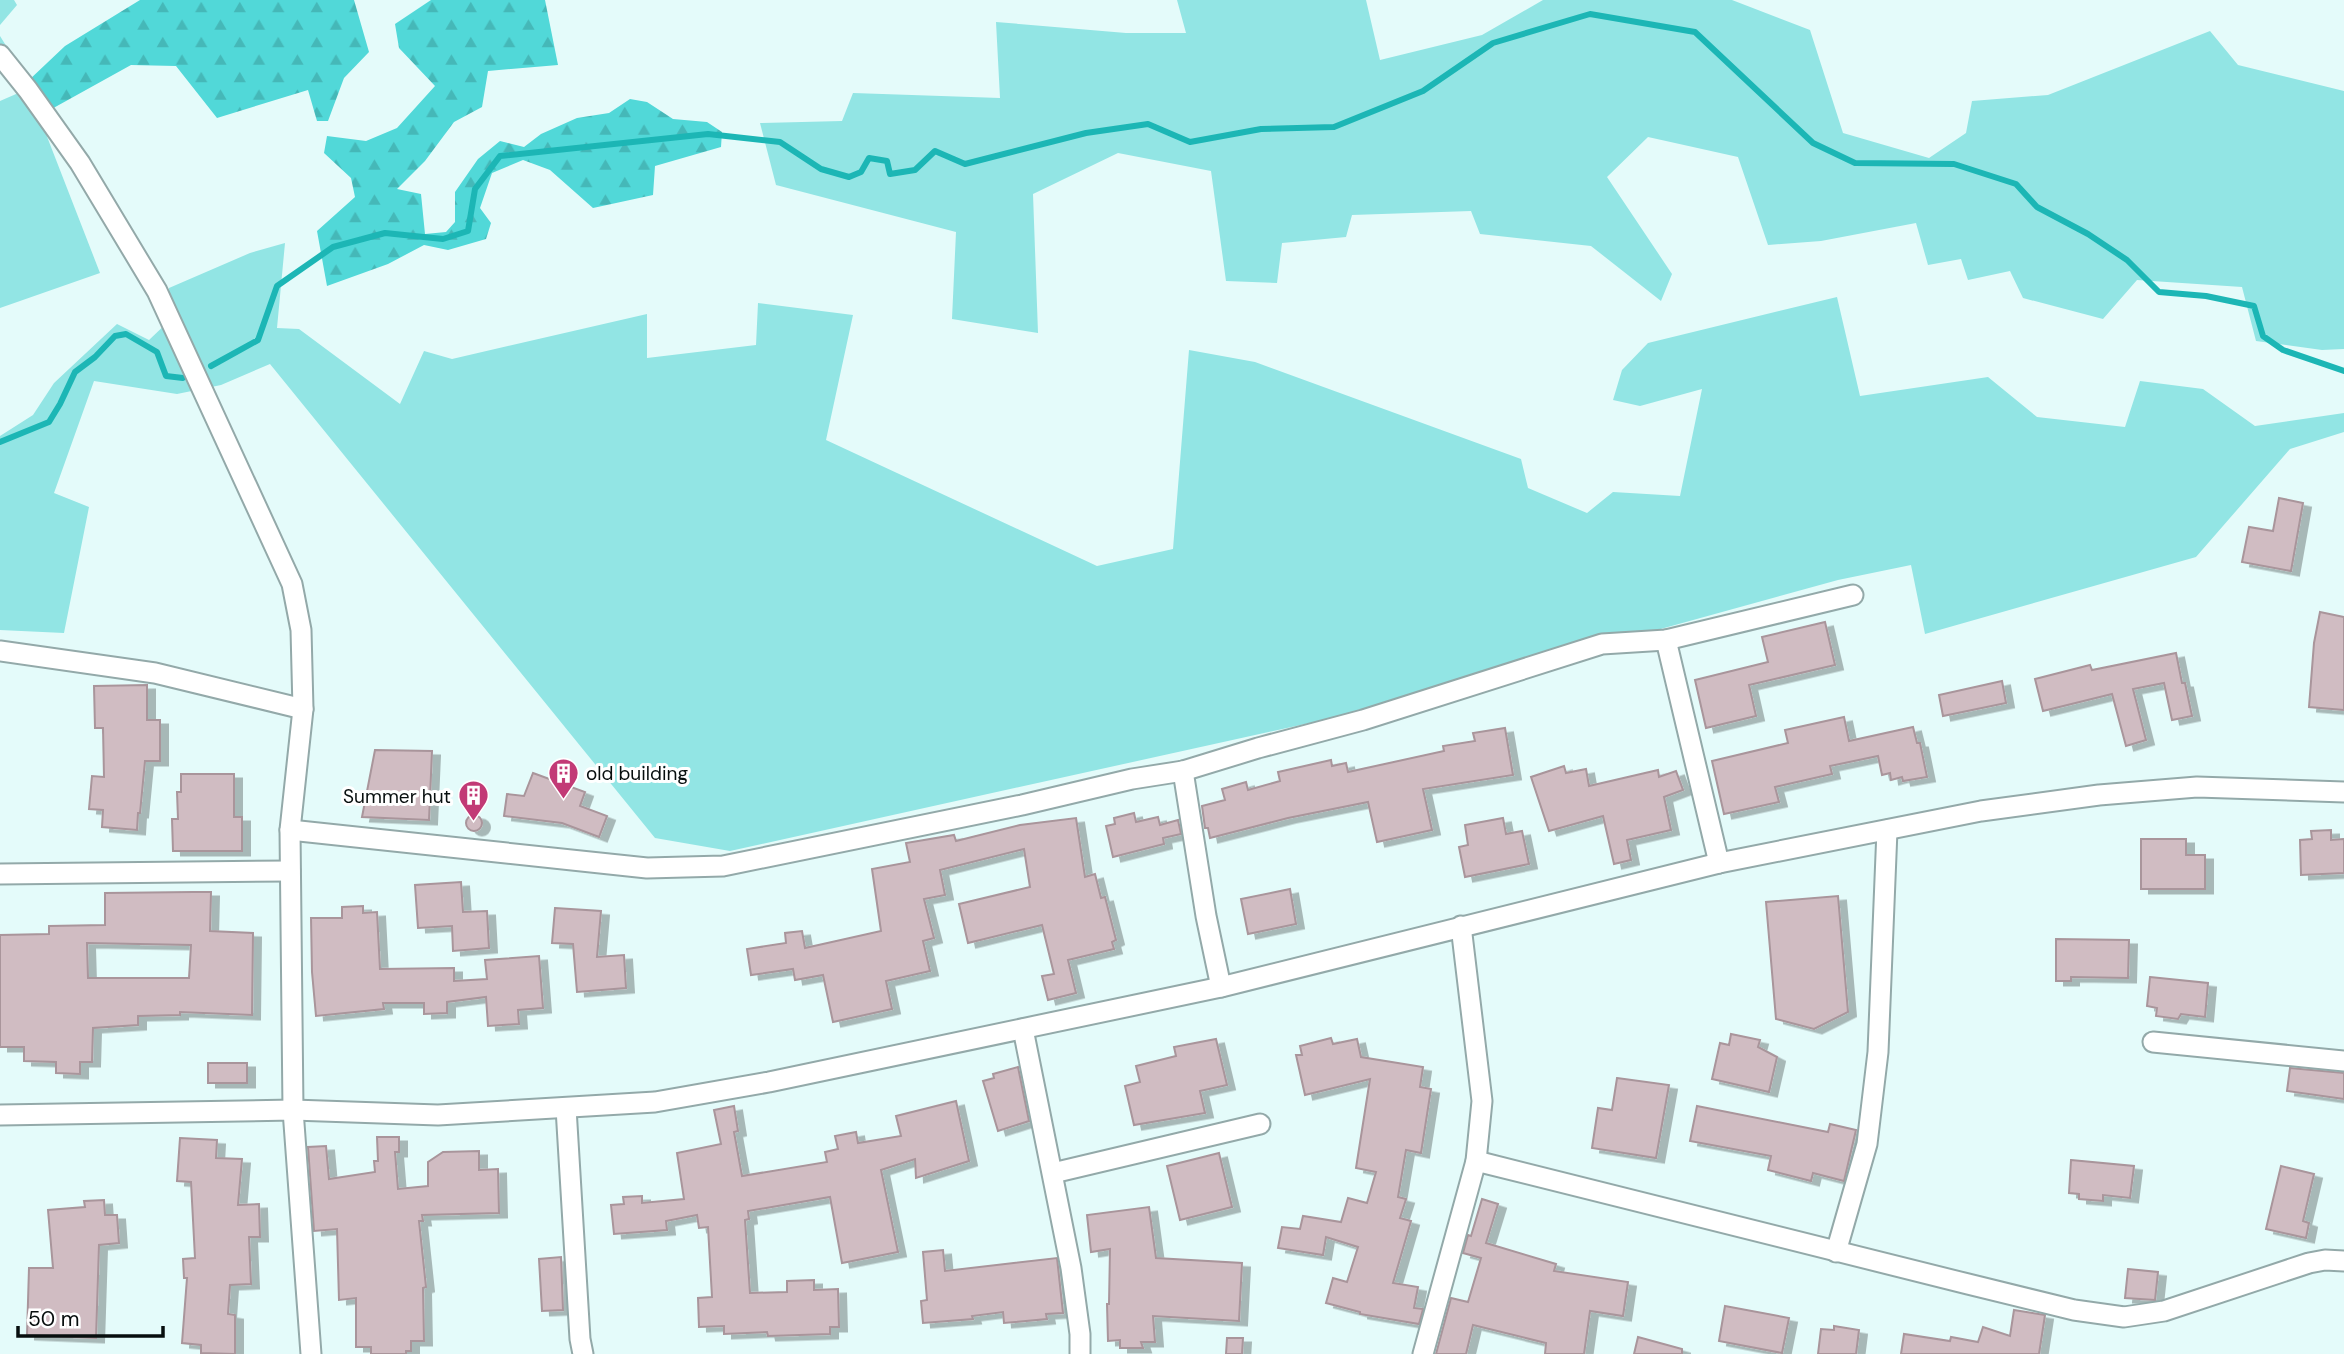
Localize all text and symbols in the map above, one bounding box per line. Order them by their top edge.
building icon: old building [546,756,580,800]
place label: old building [586,761,688,786]
building icon: Summer hut [457,779,491,823]
place label: Summer hut [343,784,451,809]
scale bar [18,1294,163,1338]
text: 50 m [28,1305,79,1333]

